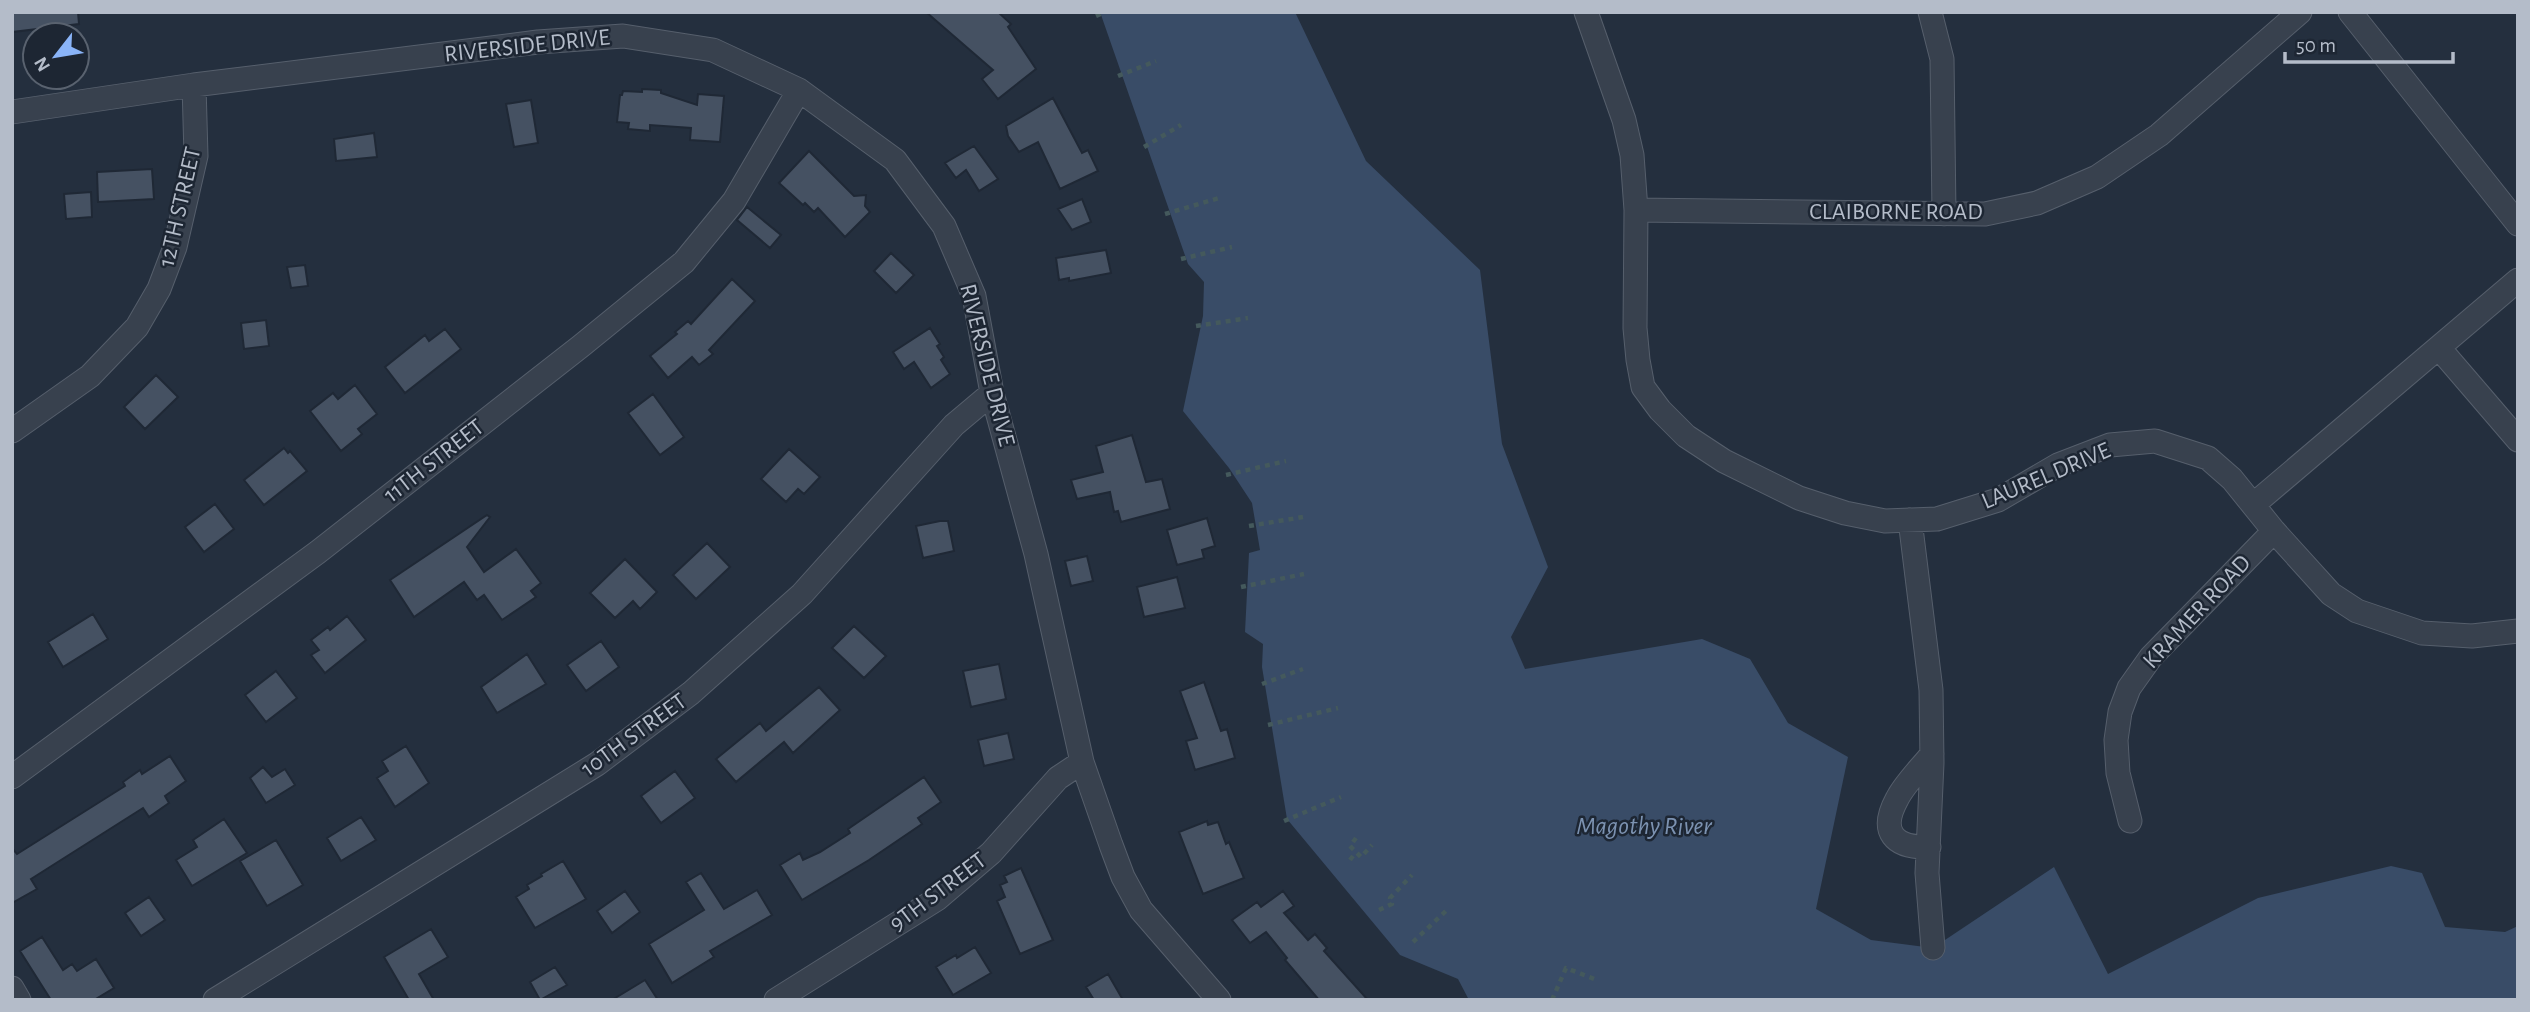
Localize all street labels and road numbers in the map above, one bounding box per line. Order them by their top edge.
street label: RIVERSIDE DRIVE [443,25,611,67]
street label: 12TH STREET [155,145,205,269]
street label: CLAIBORNE ROAD [1809,200,1983,224]
street label: RIVERSIDE DRIVE [955,281,1019,449]
street label: 11TH STREET [379,415,489,507]
street label: LAUREL DRIVE [1978,438,2114,514]
street label: KRAMER ROAD [2139,551,2255,673]
street label: 10TH STREET [577,689,691,781]
street label: 9TH STREET [885,848,991,936]

